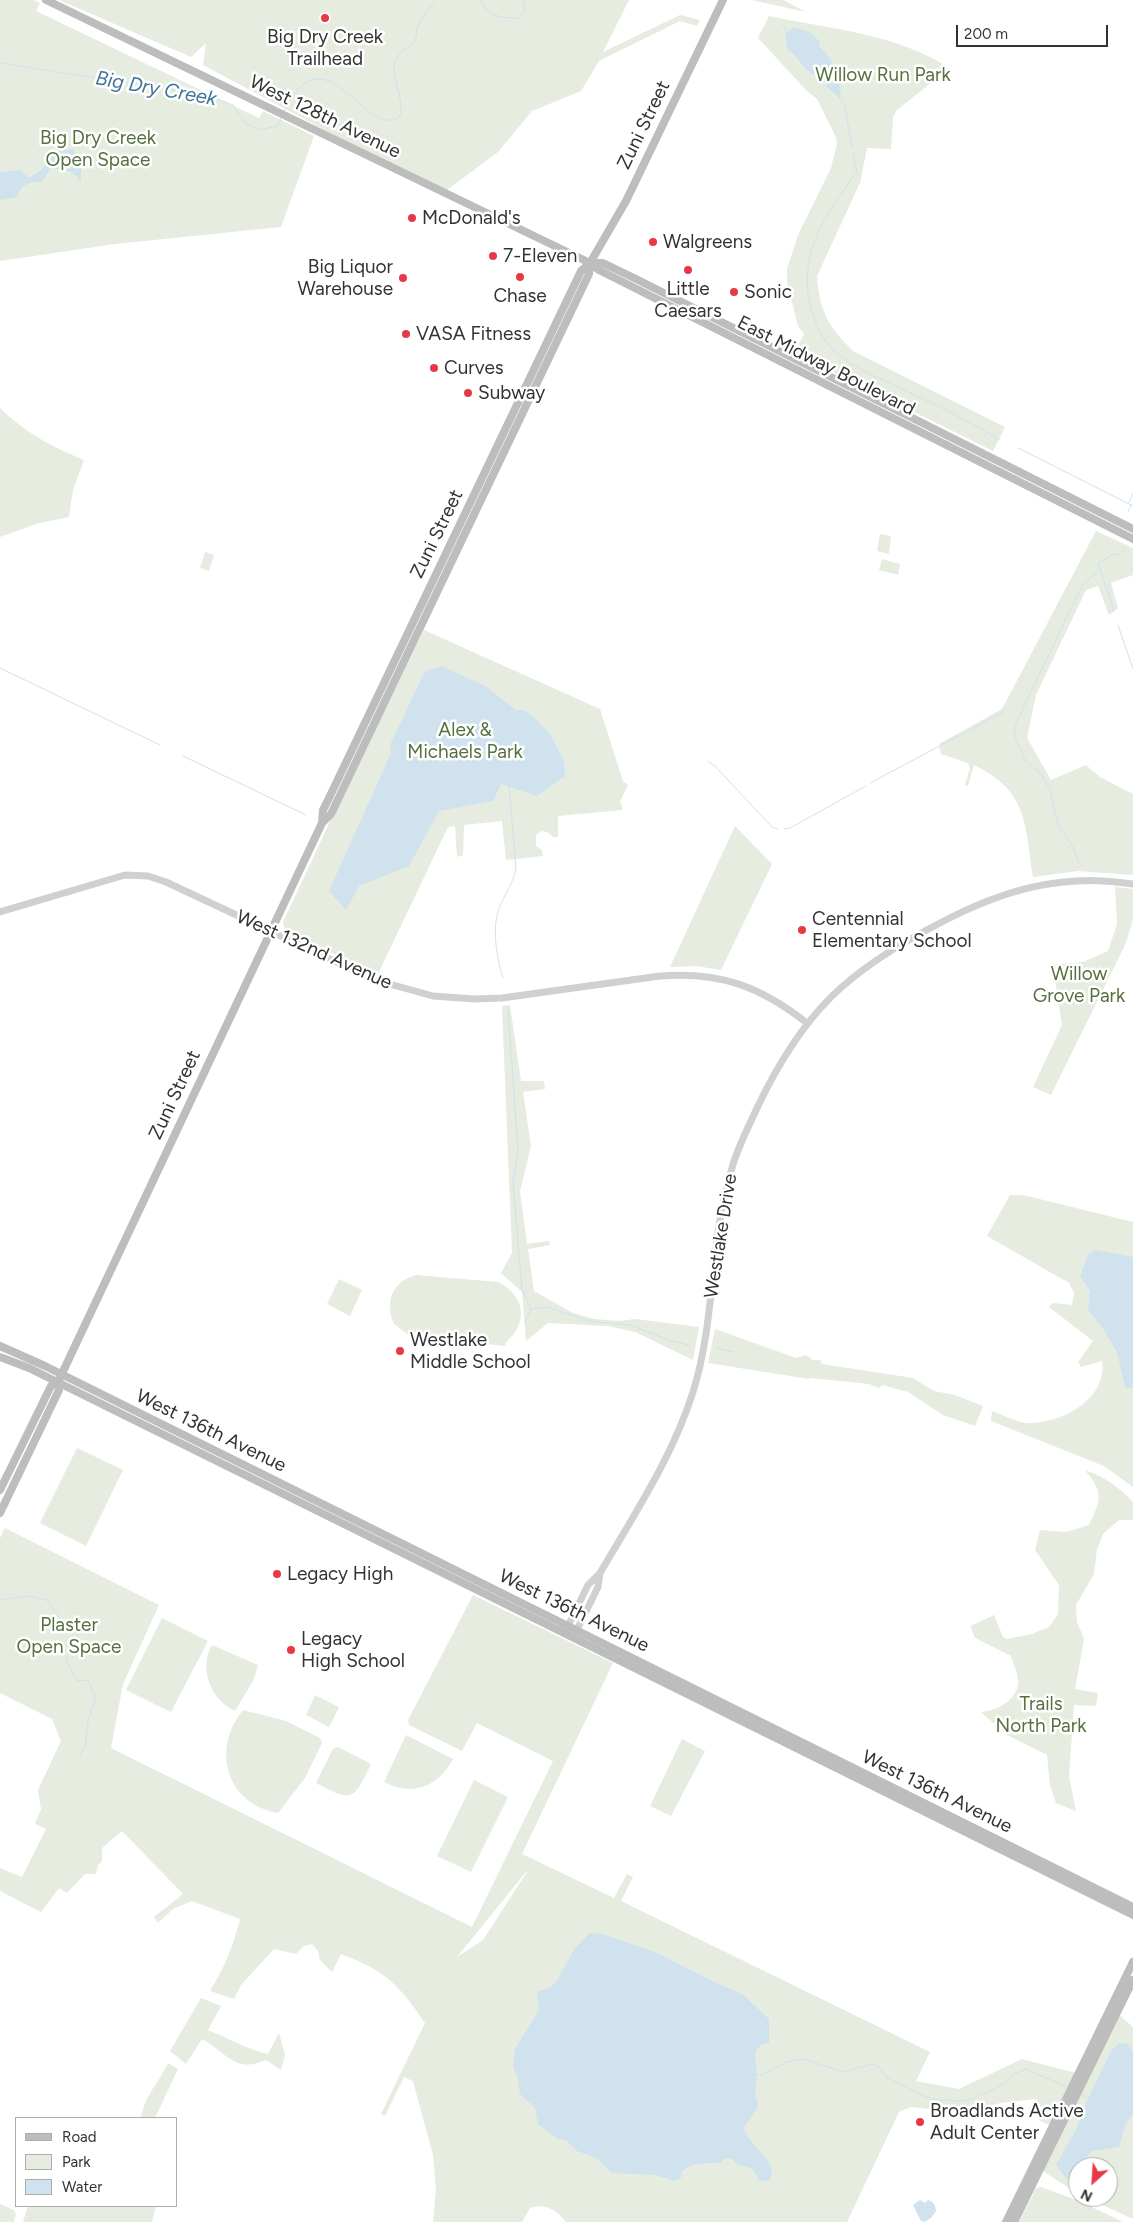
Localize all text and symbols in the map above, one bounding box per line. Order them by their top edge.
marker: Big Dry Creek Trailhead [319,12,331,24]
scale bar [958,15,1110,47]
text: 200 m [964,25,1008,43]
place label: Big Dry Creek Trailhead [267,26,383,70]
park label: Willow Run Park [815,64,951,86]
water label: Big Dry Creek [94,67,218,111]
street label: West 128th Avenue [246,70,404,164]
street label: Zuni Street [613,77,675,173]
park label: Big Dry Creek Open Space [40,127,156,171]
place label: McDonald's [422,207,521,229]
marker: McDonald's [406,212,418,224]
place label: Walgreens [663,231,752,253]
marker: Walgreens [647,236,659,248]
place label: 7-Eleven [503,245,577,267]
marker: 7-Eleven [487,250,499,262]
place label: Big Liquor Warehouse [298,256,393,300]
marker: Little Caesars [682,264,694,276]
marker: Chase [514,271,526,283]
marker: Big Liquor Warehouse [397,272,409,284]
place label: Little Caesars [654,278,722,322]
place label: Sonic [744,281,792,303]
place label: Chase [493,285,547,307]
marker: Sonic [728,286,740,298]
street label: East Midway Boulevard [733,311,919,421]
place label: VASA Fitness [416,323,531,345]
marker: VASA Fitness [400,328,412,340]
place label: Curves [444,357,504,379]
marker: Curves [428,362,440,374]
place label: Subway [478,382,545,404]
marker: Subway [462,387,474,399]
street label: Zuni Street [406,486,468,582]
park label: Alex & Michaels Park [407,719,523,763]
street label: West 132nd Avenue [233,905,395,995]
place label: Centennial Elementary School [812,908,972,952]
marker: Centennial Elementary School [796,924,808,936]
park label: Willow Grove Park [1033,963,1125,1007]
street label: Zuni Street [144,1047,206,1143]
street label: Westlake Drive [700,1172,742,1300]
place label: Westlake Middle School [410,1329,531,1373]
marker: Westlake Middle School [394,1345,406,1357]
street label: West 136th Avenue [132,1385,290,1477]
place label: Legacy High [287,1563,393,1585]
street label: West 136th Avenue [495,1565,653,1657]
marker: Legacy High [271,1568,283,1580]
park label: Plaster Open Space [17,1614,121,1658]
place label: Legacy High School [301,1628,405,1672]
marker: Legacy High School [285,1644,297,1656]
park label: Trails North Park [996,1693,1086,1737]
street label: West 136th Avenue [858,1746,1016,1838]
place label: Broadlands Active Adult Center [930,2100,1084,2144]
marker: Broadlands Active Adult Center [914,2116,926,2128]
legend [15,2117,178,2207]
text: Road [62,2128,97,2146]
text: Park [62,2153,91,2171]
north arrow [1068,2157,1118,2207]
text: Water [62,2178,102,2196]
text: N [1078,2185,1095,2205]

